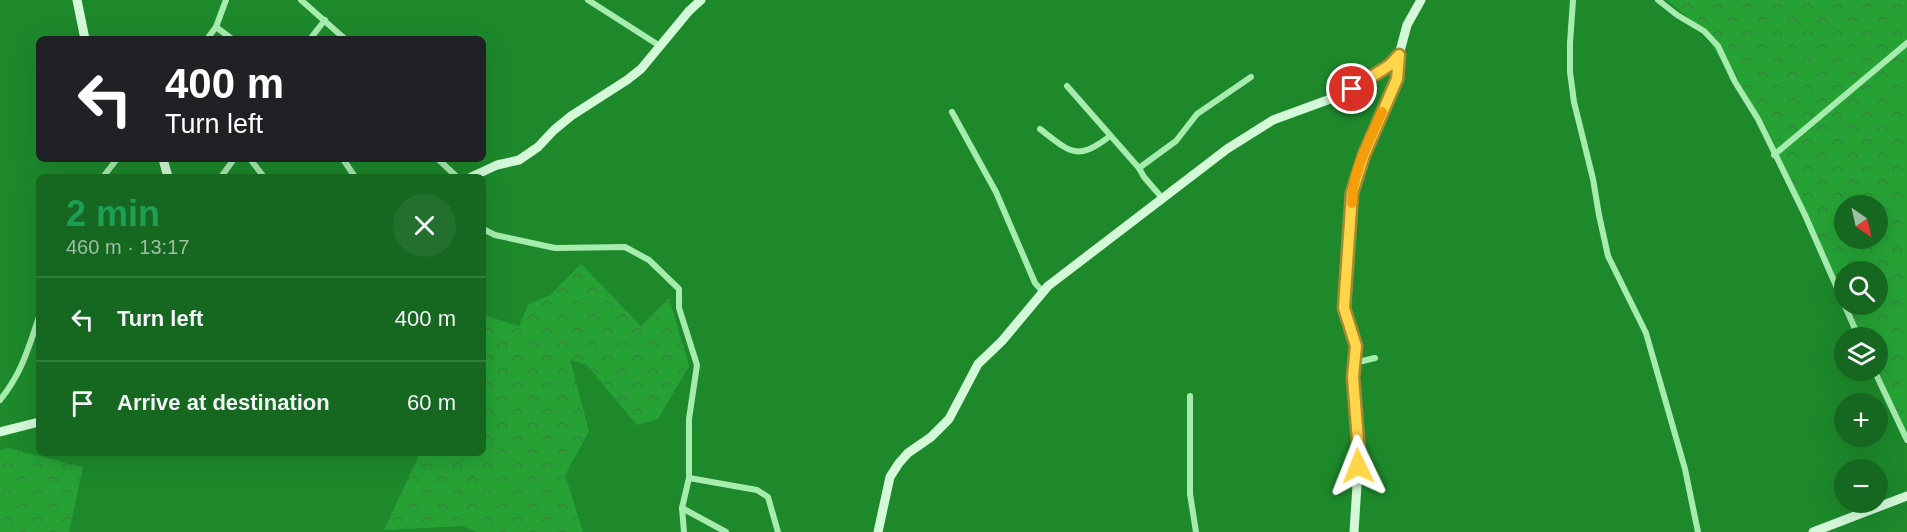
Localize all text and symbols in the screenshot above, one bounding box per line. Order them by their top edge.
icon: left [66,60,144,138]
text: 400 m [165,60,284,107]
pin [1326,63,1377,114]
icon: arrive [1335,72,1368,105]
text: Turn left [165,109,263,139]
text: 2 min [66,193,160,234]
button: close [393,194,456,257]
north arrow [1834,195,1888,249]
map controls [1834,195,1888,513]
text: 460 m · 13:17 [66,236,189,258]
button: search [1834,261,1888,315]
icon: left [66,303,99,336]
text: Turn left [117,306,203,331]
text: 400 m [395,306,456,331]
button: layers [1834,327,1888,381]
icon: arrive [66,387,99,420]
text: Arrive at destination [117,390,330,415]
text: 60 m [407,390,456,415]
button: + [1834,393,1888,447]
position arrow [1326,434,1390,498]
button: − [1834,459,1888,513]

